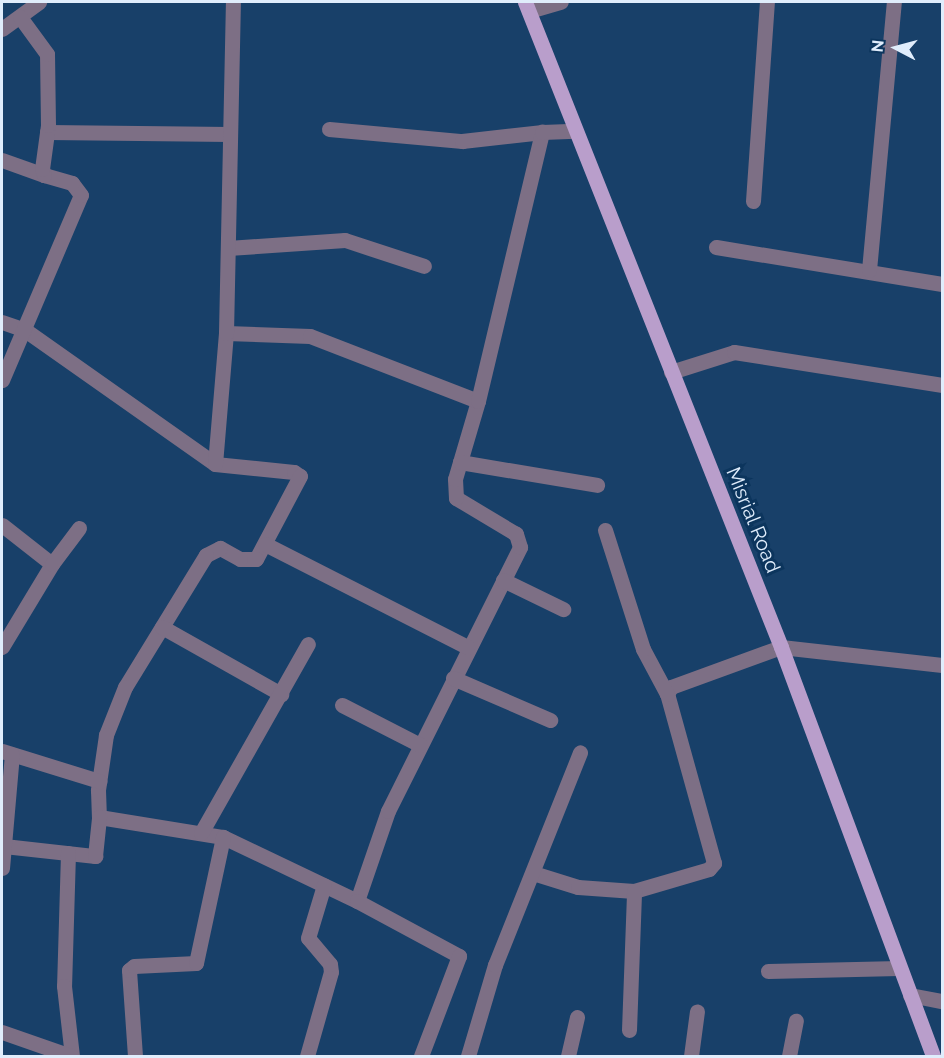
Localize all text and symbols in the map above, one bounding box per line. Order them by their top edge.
north arrow [866,18,926,78]
text: N [868,39,888,53]
street label: Misrial Road [721,463,785,577]

